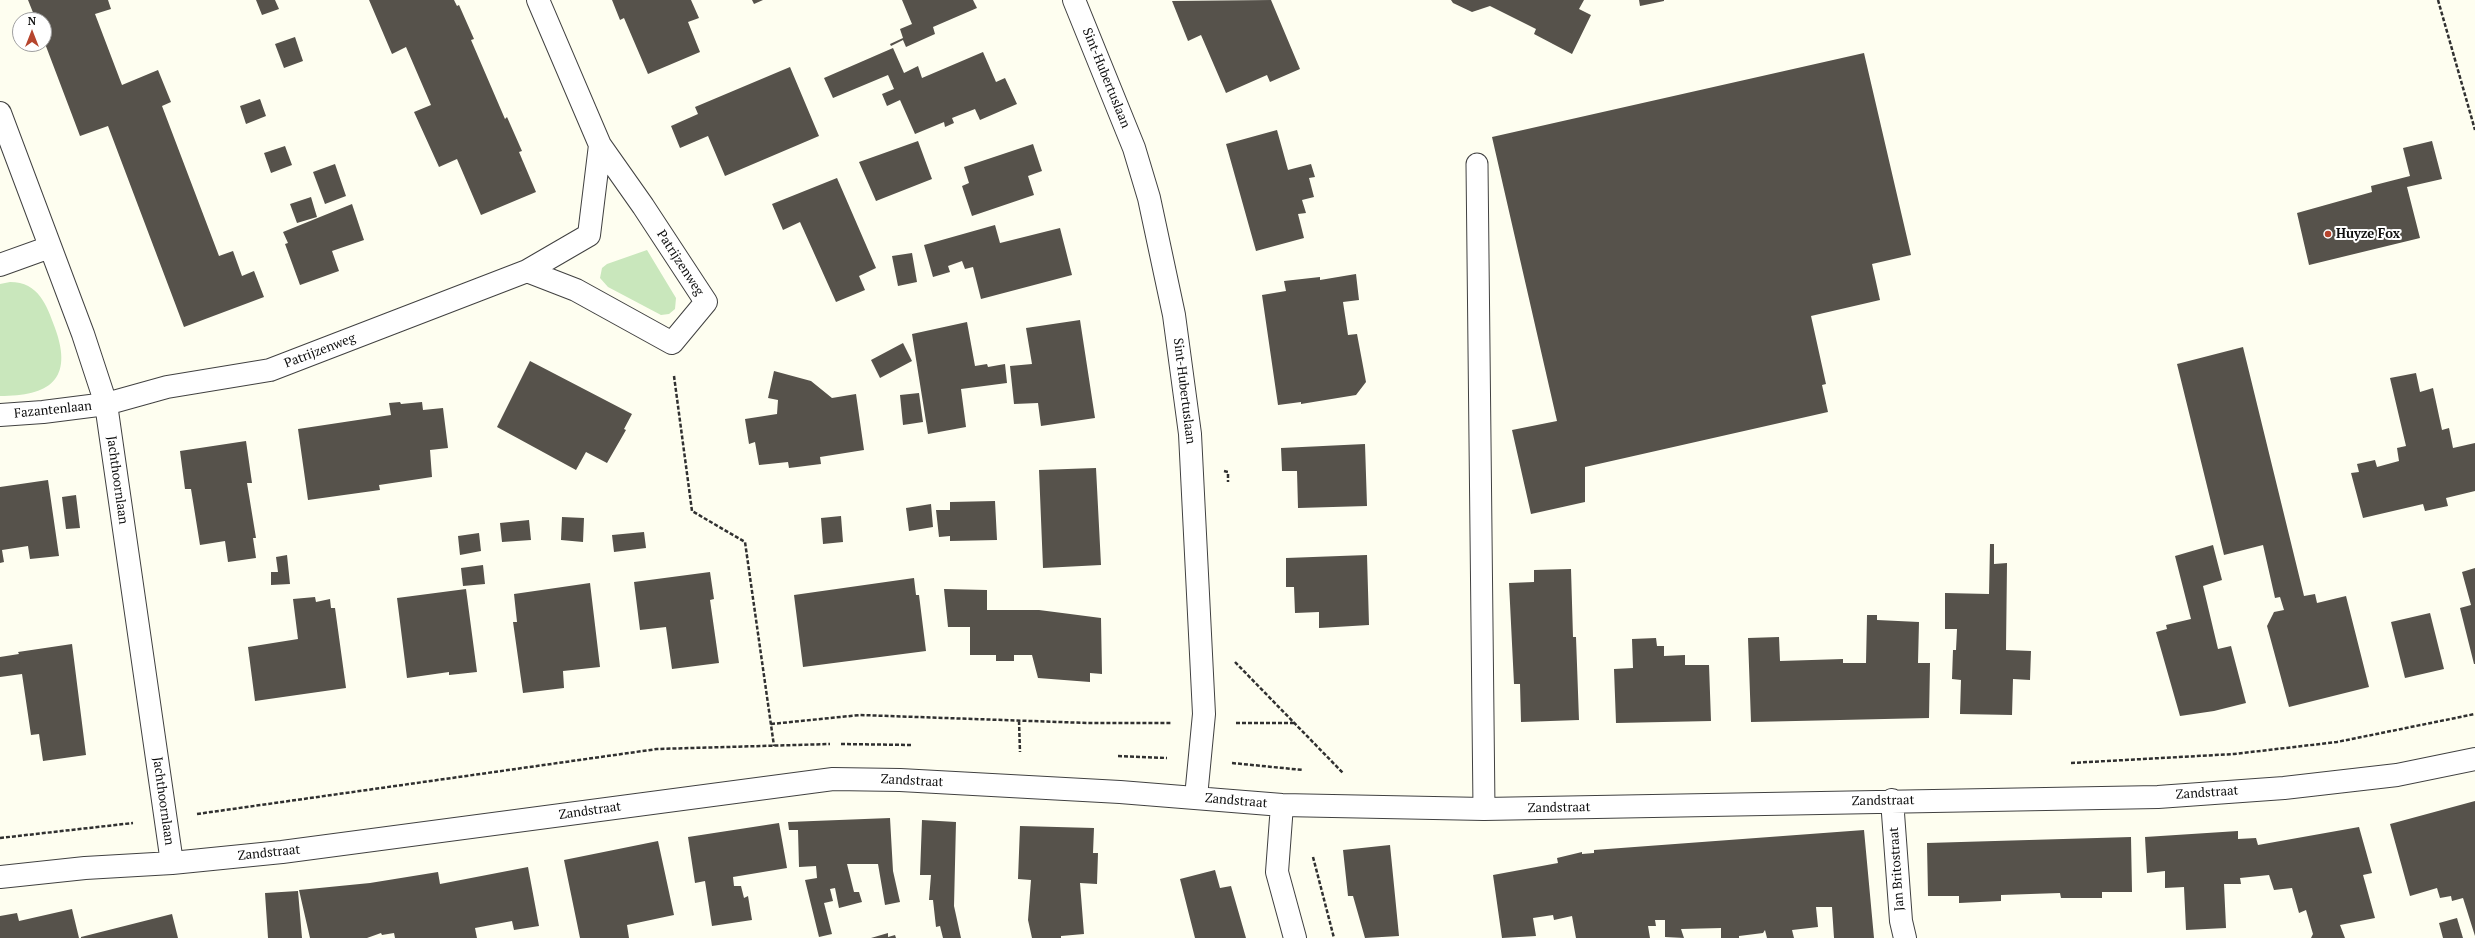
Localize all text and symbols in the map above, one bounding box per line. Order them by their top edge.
north arrow [12,12,52,52]
text: N [28,14,36,28]
street label: Sint-Hubertuslaan [1079,26,1133,130]
place label: Huyze Fox [2336,226,2400,242]
street label: Patrijzenweg [653,227,707,299]
marker: Huyze Fox [2323,229,2333,239]
street label: Patrijzenweg [282,330,358,372]
street label: Sint-Hubertuslaan [1170,337,1198,445]
street label: Fazantenlaan [13,398,93,422]
street label: Jachthoornlaan [103,435,131,525]
street label: Jachthoornlaan [149,756,177,846]
street label: Zandstraat [880,772,944,790]
street label: Zandstraat [2175,783,2239,803]
street label: Zandstraat [1204,790,1268,812]
street label: Zandstraat [1851,793,1915,809]
street label: Zandstraat [558,799,622,823]
street label: Zandstraat [1527,800,1591,816]
street label: Jan Britostraat [1886,826,1908,912]
street label: Zandstraat [237,842,301,864]

